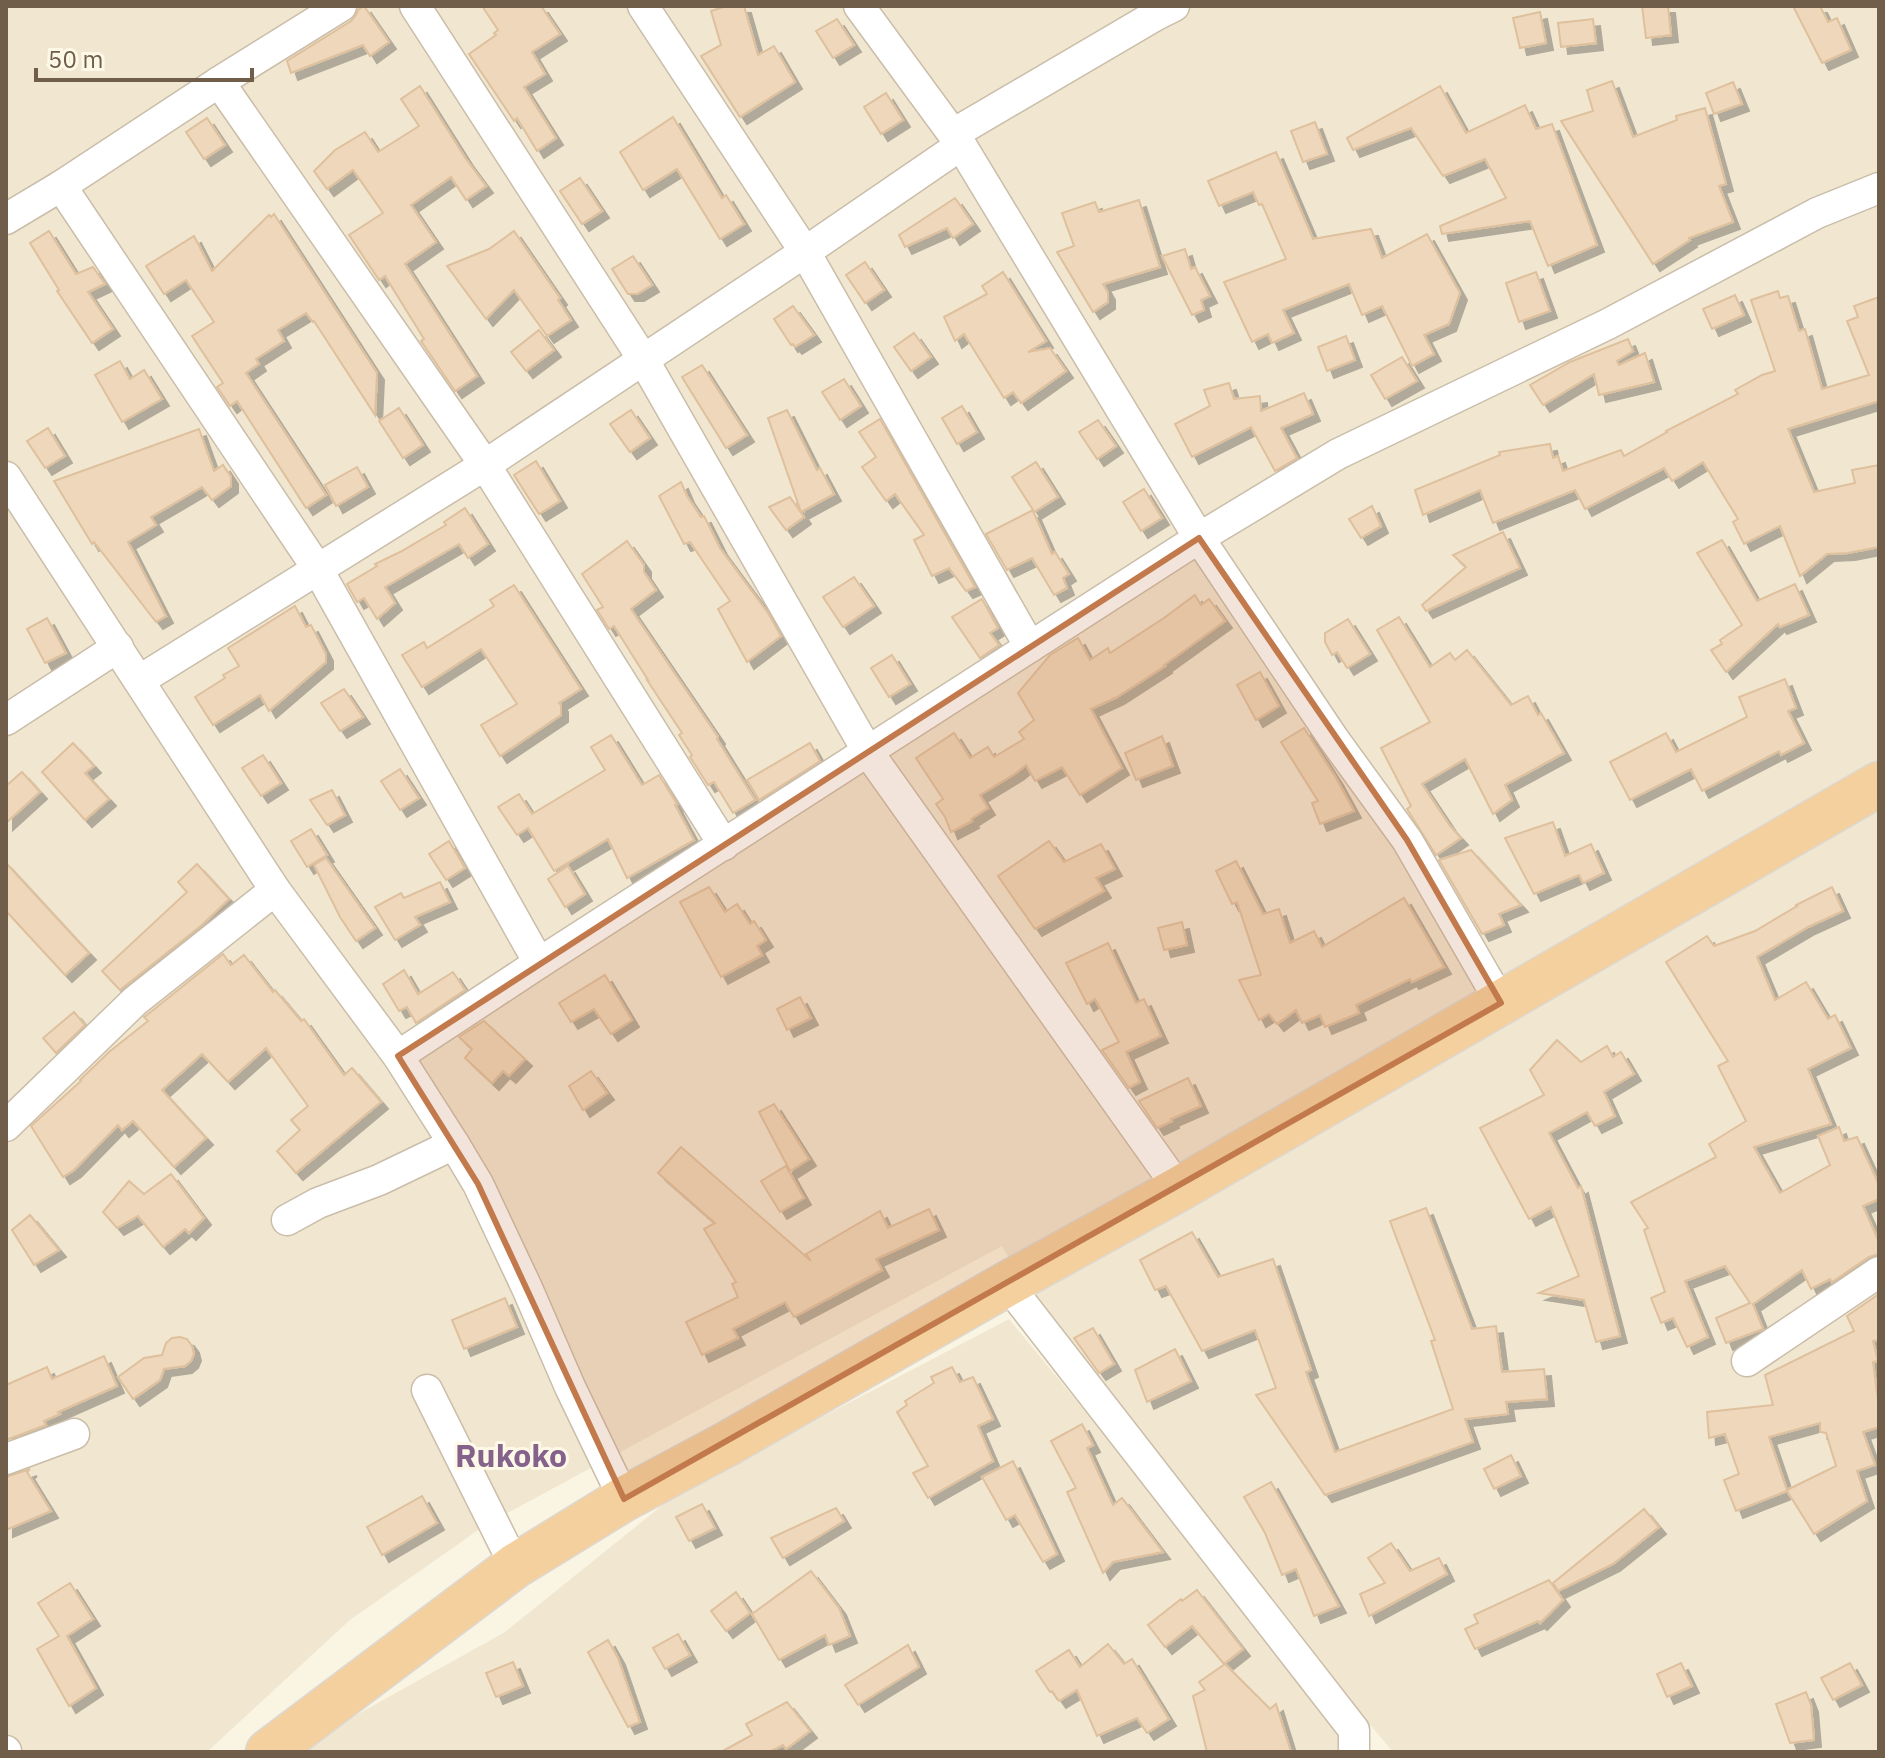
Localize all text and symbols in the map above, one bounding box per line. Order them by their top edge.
scale bar [36,32,252,82]
text: 50 m [48,43,103,75]
district label: Rukoko [455,1434,567,1476]

